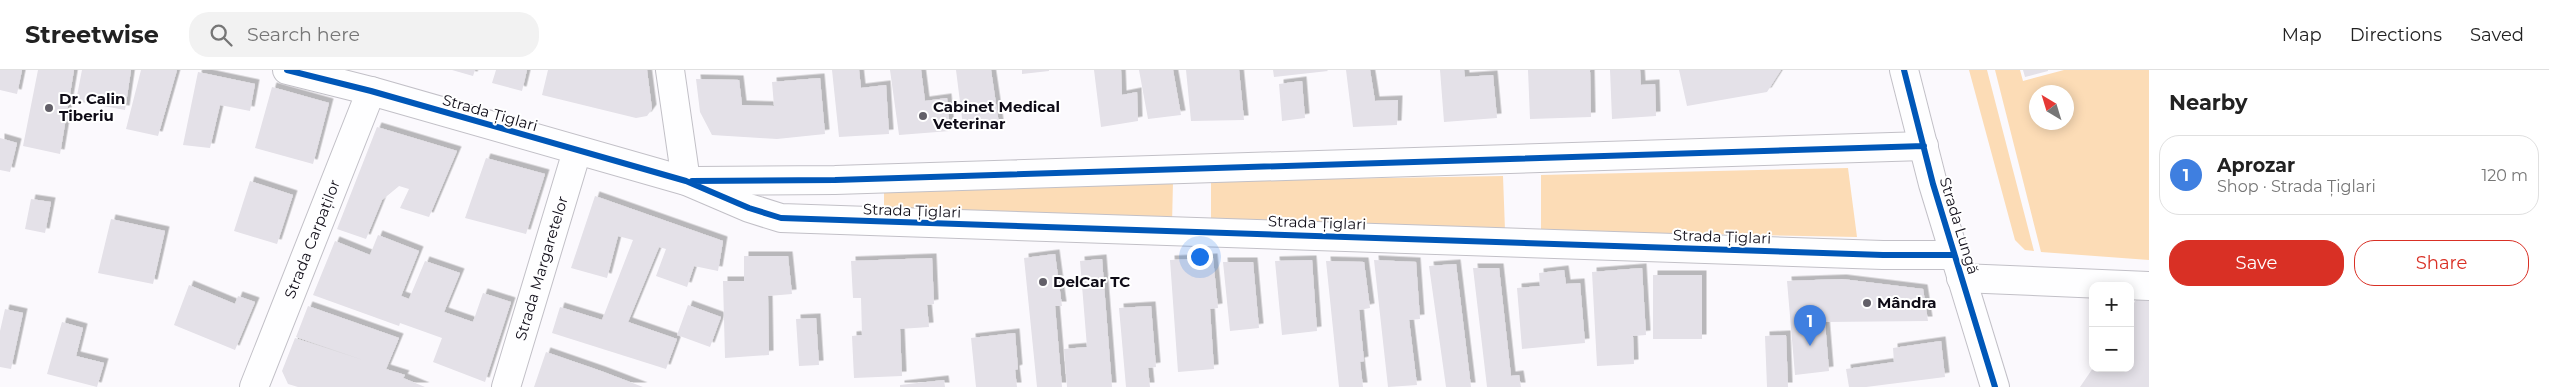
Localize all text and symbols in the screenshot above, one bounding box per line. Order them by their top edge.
search box [189,12,539,57]
text: Streetwise [25,20,159,49]
icon: search [207,21,235,49]
text: Search here [247,23,360,46]
text: Map [2282,24,2322,46]
text: Directions [2350,24,2442,46]
text: Saved [2470,24,2524,46]
north arrow [2029,85,2074,130]
place label: Dr. Calin Tiberiu [59,89,125,125]
street label: Strada Țiglari [440,90,540,136]
text: Nearby [2169,90,2248,115]
place label: Cabinet Medical Veterinar [932,97,1060,133]
marker: Dr. Calin Tiberiu [43,102,55,114]
marker: Cabinet Medical Veterinar [917,110,929,122]
text: Aprozar [2217,154,2295,177]
text: 1 [2183,166,2189,185]
text: 120 m [2481,166,2528,185]
street label: Strada Lungă [1936,175,1983,277]
street label: Strada Carpaților [280,177,344,301]
text: Shop · Strada Țiglari [2217,177,2376,196]
street label: Strada Margaretelor [511,194,572,343]
street label: Strada Țiglari [863,199,961,223]
street label: Strada Țiglari [1268,211,1366,235]
street label: Strada Țiglari [1673,225,1771,249]
button: Save [2169,240,2344,286]
button: Share [2354,240,2529,286]
your location [1187,244,1213,270]
place label: DelCar TC [1053,272,1130,291]
marker: DelCar TC [1037,276,1049,288]
map controls [2089,282,2134,372]
button: + [2089,282,2134,327]
place label: Mândra [1877,293,1937,312]
marker: Mândra [1861,297,1873,309]
pin: 1 [1794,305,1826,346]
button: − [2089,327,2134,372]

